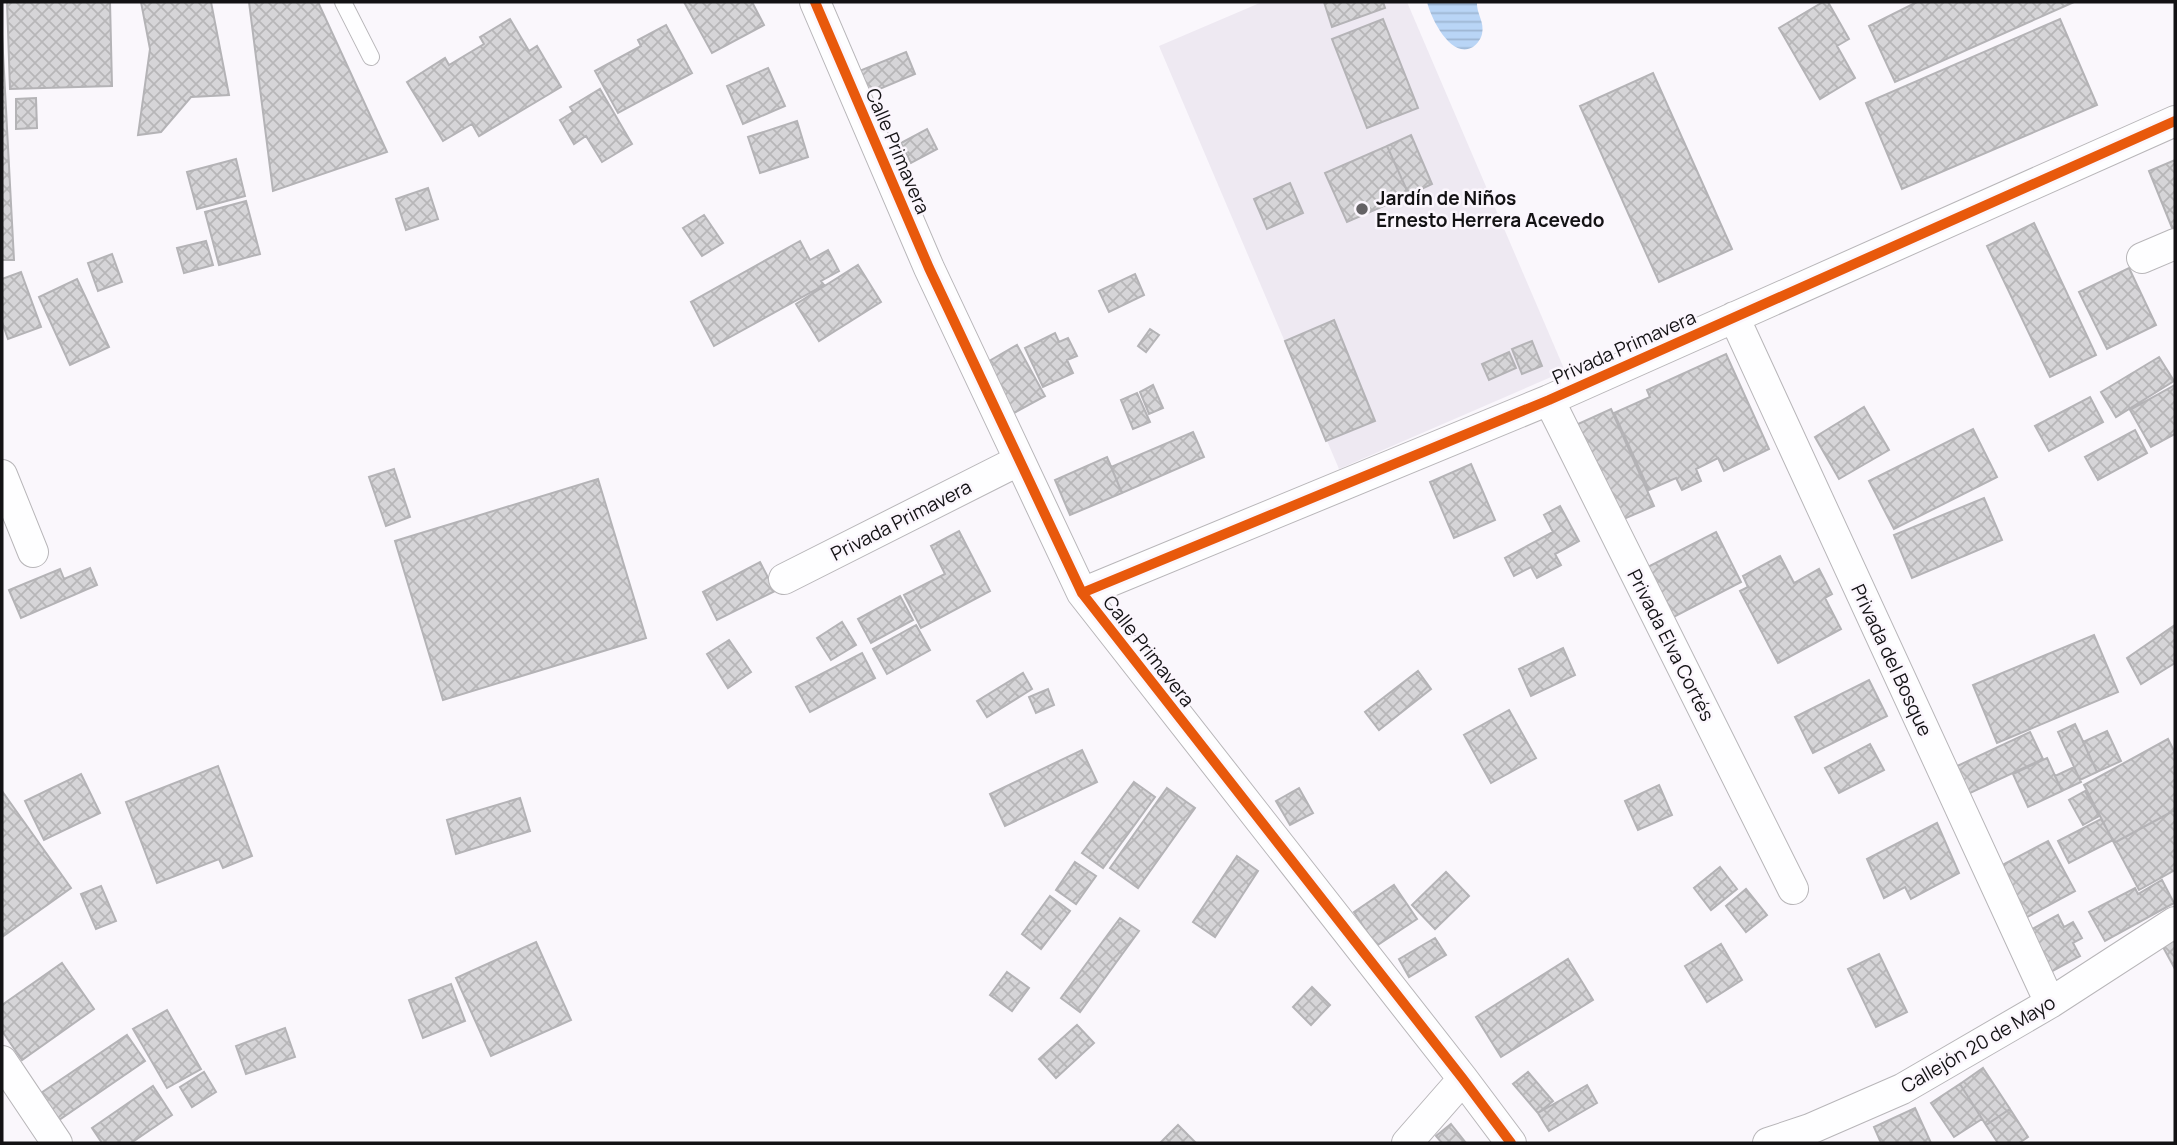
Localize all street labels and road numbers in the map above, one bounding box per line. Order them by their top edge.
street label: Calle Primavera [860,84,936,218]
street label: Privada Primavera [1548,304,1700,390]
street label: Privada Primavera [826,473,976,567]
street label: Privada Elva Cortés [1621,565,1721,725]
street label: Privada del Bosque [1845,580,1939,740]
street label: Calle Primavera [1097,590,1201,712]
street label: Callejón 20 de Mayo [1896,989,2060,1099]

